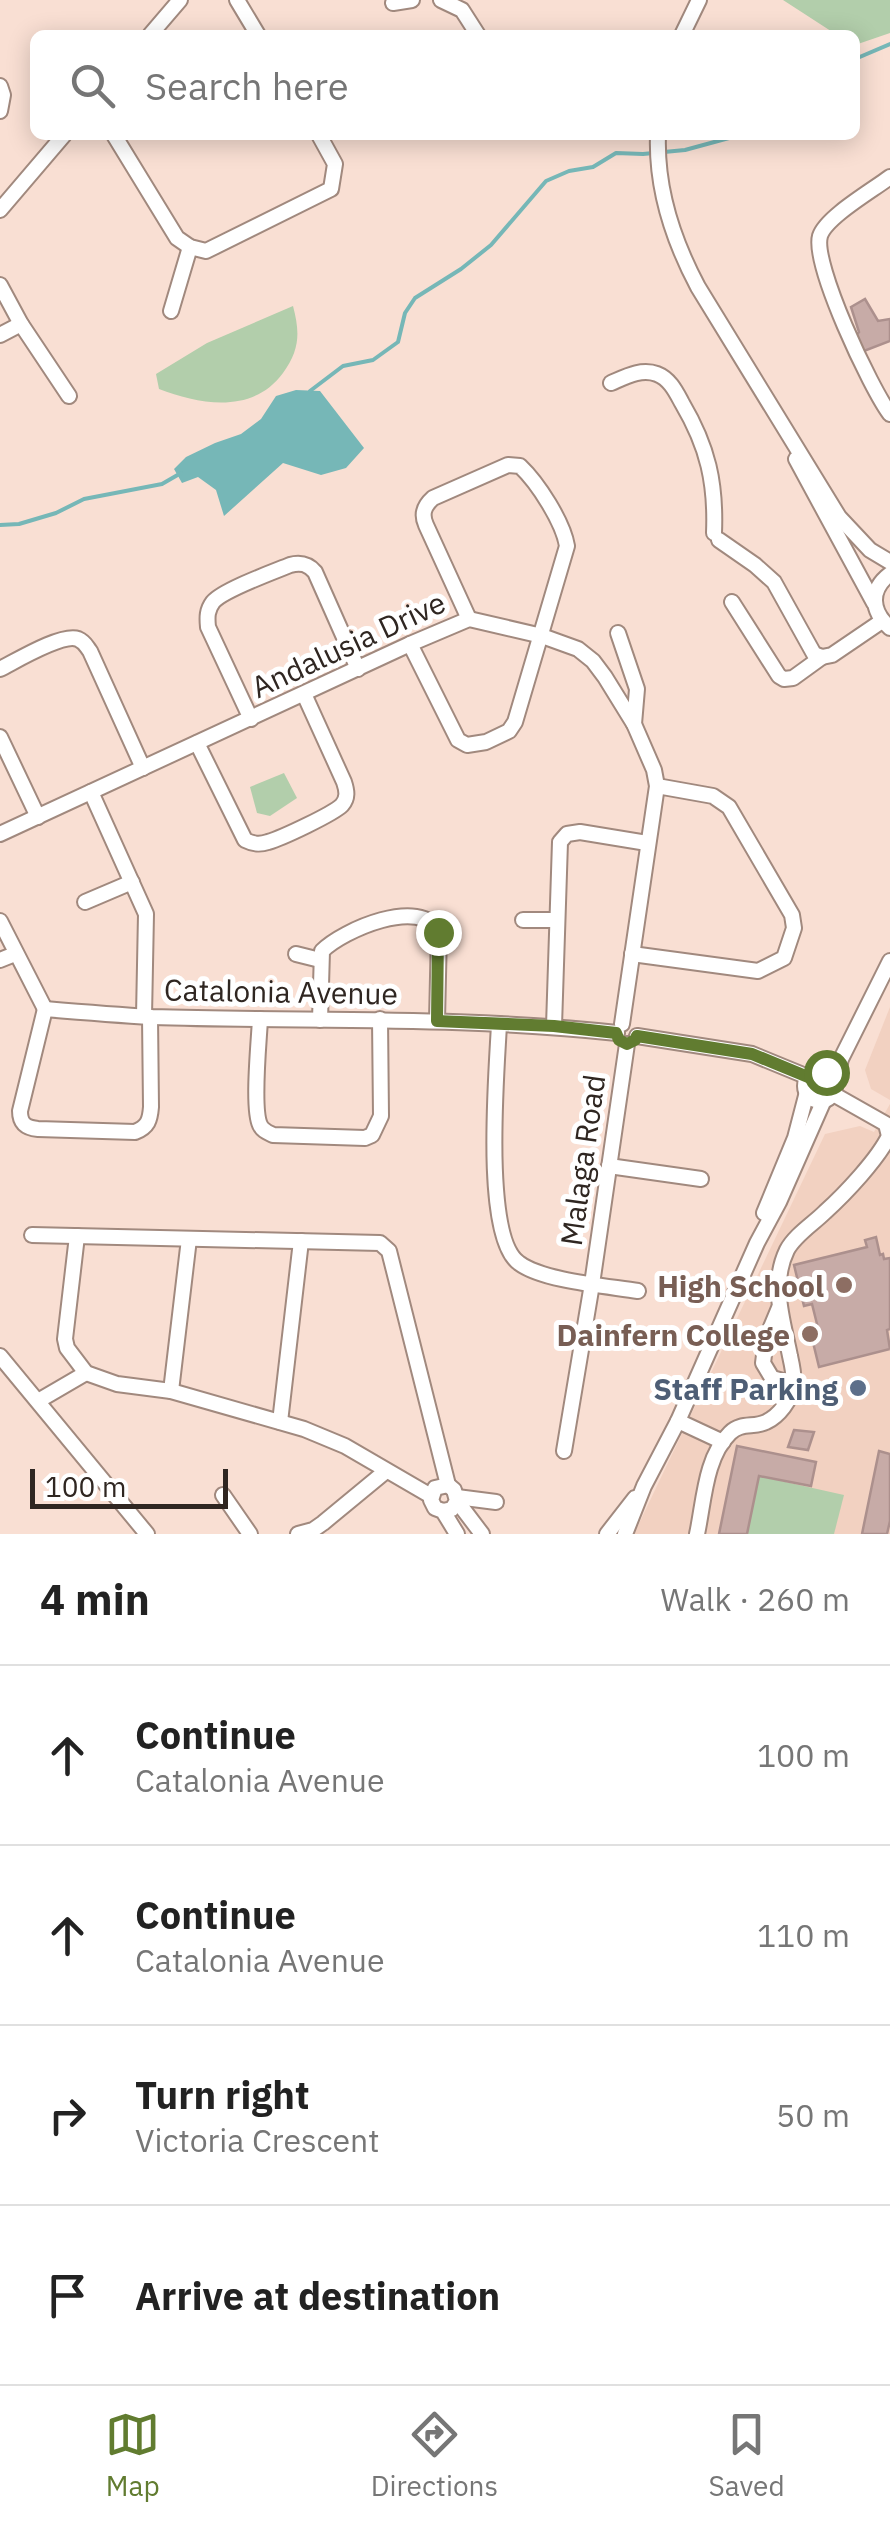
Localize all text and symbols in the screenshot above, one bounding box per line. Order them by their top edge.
search box [30,30,860,140]
icon: search [65,58,120,113]
text: Search here [145,61,349,110]
street label: Andalusia Drive [245,582,451,706]
route end [416,910,462,956]
street label: Catalonia Avenue [164,969,398,1013]
route start [804,1050,850,1096]
street label: Malaga Road [551,1072,613,1248]
place label: High School [657,1266,824,1305]
marker: High School [833,1274,855,1296]
place label: Dainfern College [556,1315,790,1354]
marker: Dainfern College [799,1323,821,1345]
place label: Staff Parking [653,1369,838,1408]
marker: Staff Parking [847,1377,869,1399]
scale bar [30,1464,228,1508]
text: 100 m [45,1468,126,1505]
text: 4 min [40,1572,150,1627]
text: Walk · 260 m [661,1578,850,1620]
text: Continue [135,1710,296,1759]
icon: ahead [40,1728,95,1783]
text: 100 m [757,1734,850,1776]
text: Catalonia Avenue [135,1759,385,1801]
text: Continue [135,1890,296,1939]
icon: ahead [40,1908,95,1963]
text: 110 m [757,1914,850,1956]
text: Catalonia Avenue [135,1939,385,1981]
text: Turn right [135,2070,310,2119]
icon: right [40,2088,95,2143]
text: 50 m [776,2094,850,2136]
text: Victoria Crescent [135,2119,379,2161]
icon: arrive [40,2268,95,2323]
text: Arrive at destination [135,2271,500,2320]
tab: Map [105,2407,160,2504]
tab: Directions [371,2407,498,2504]
tab: Saved [709,2407,785,2504]

